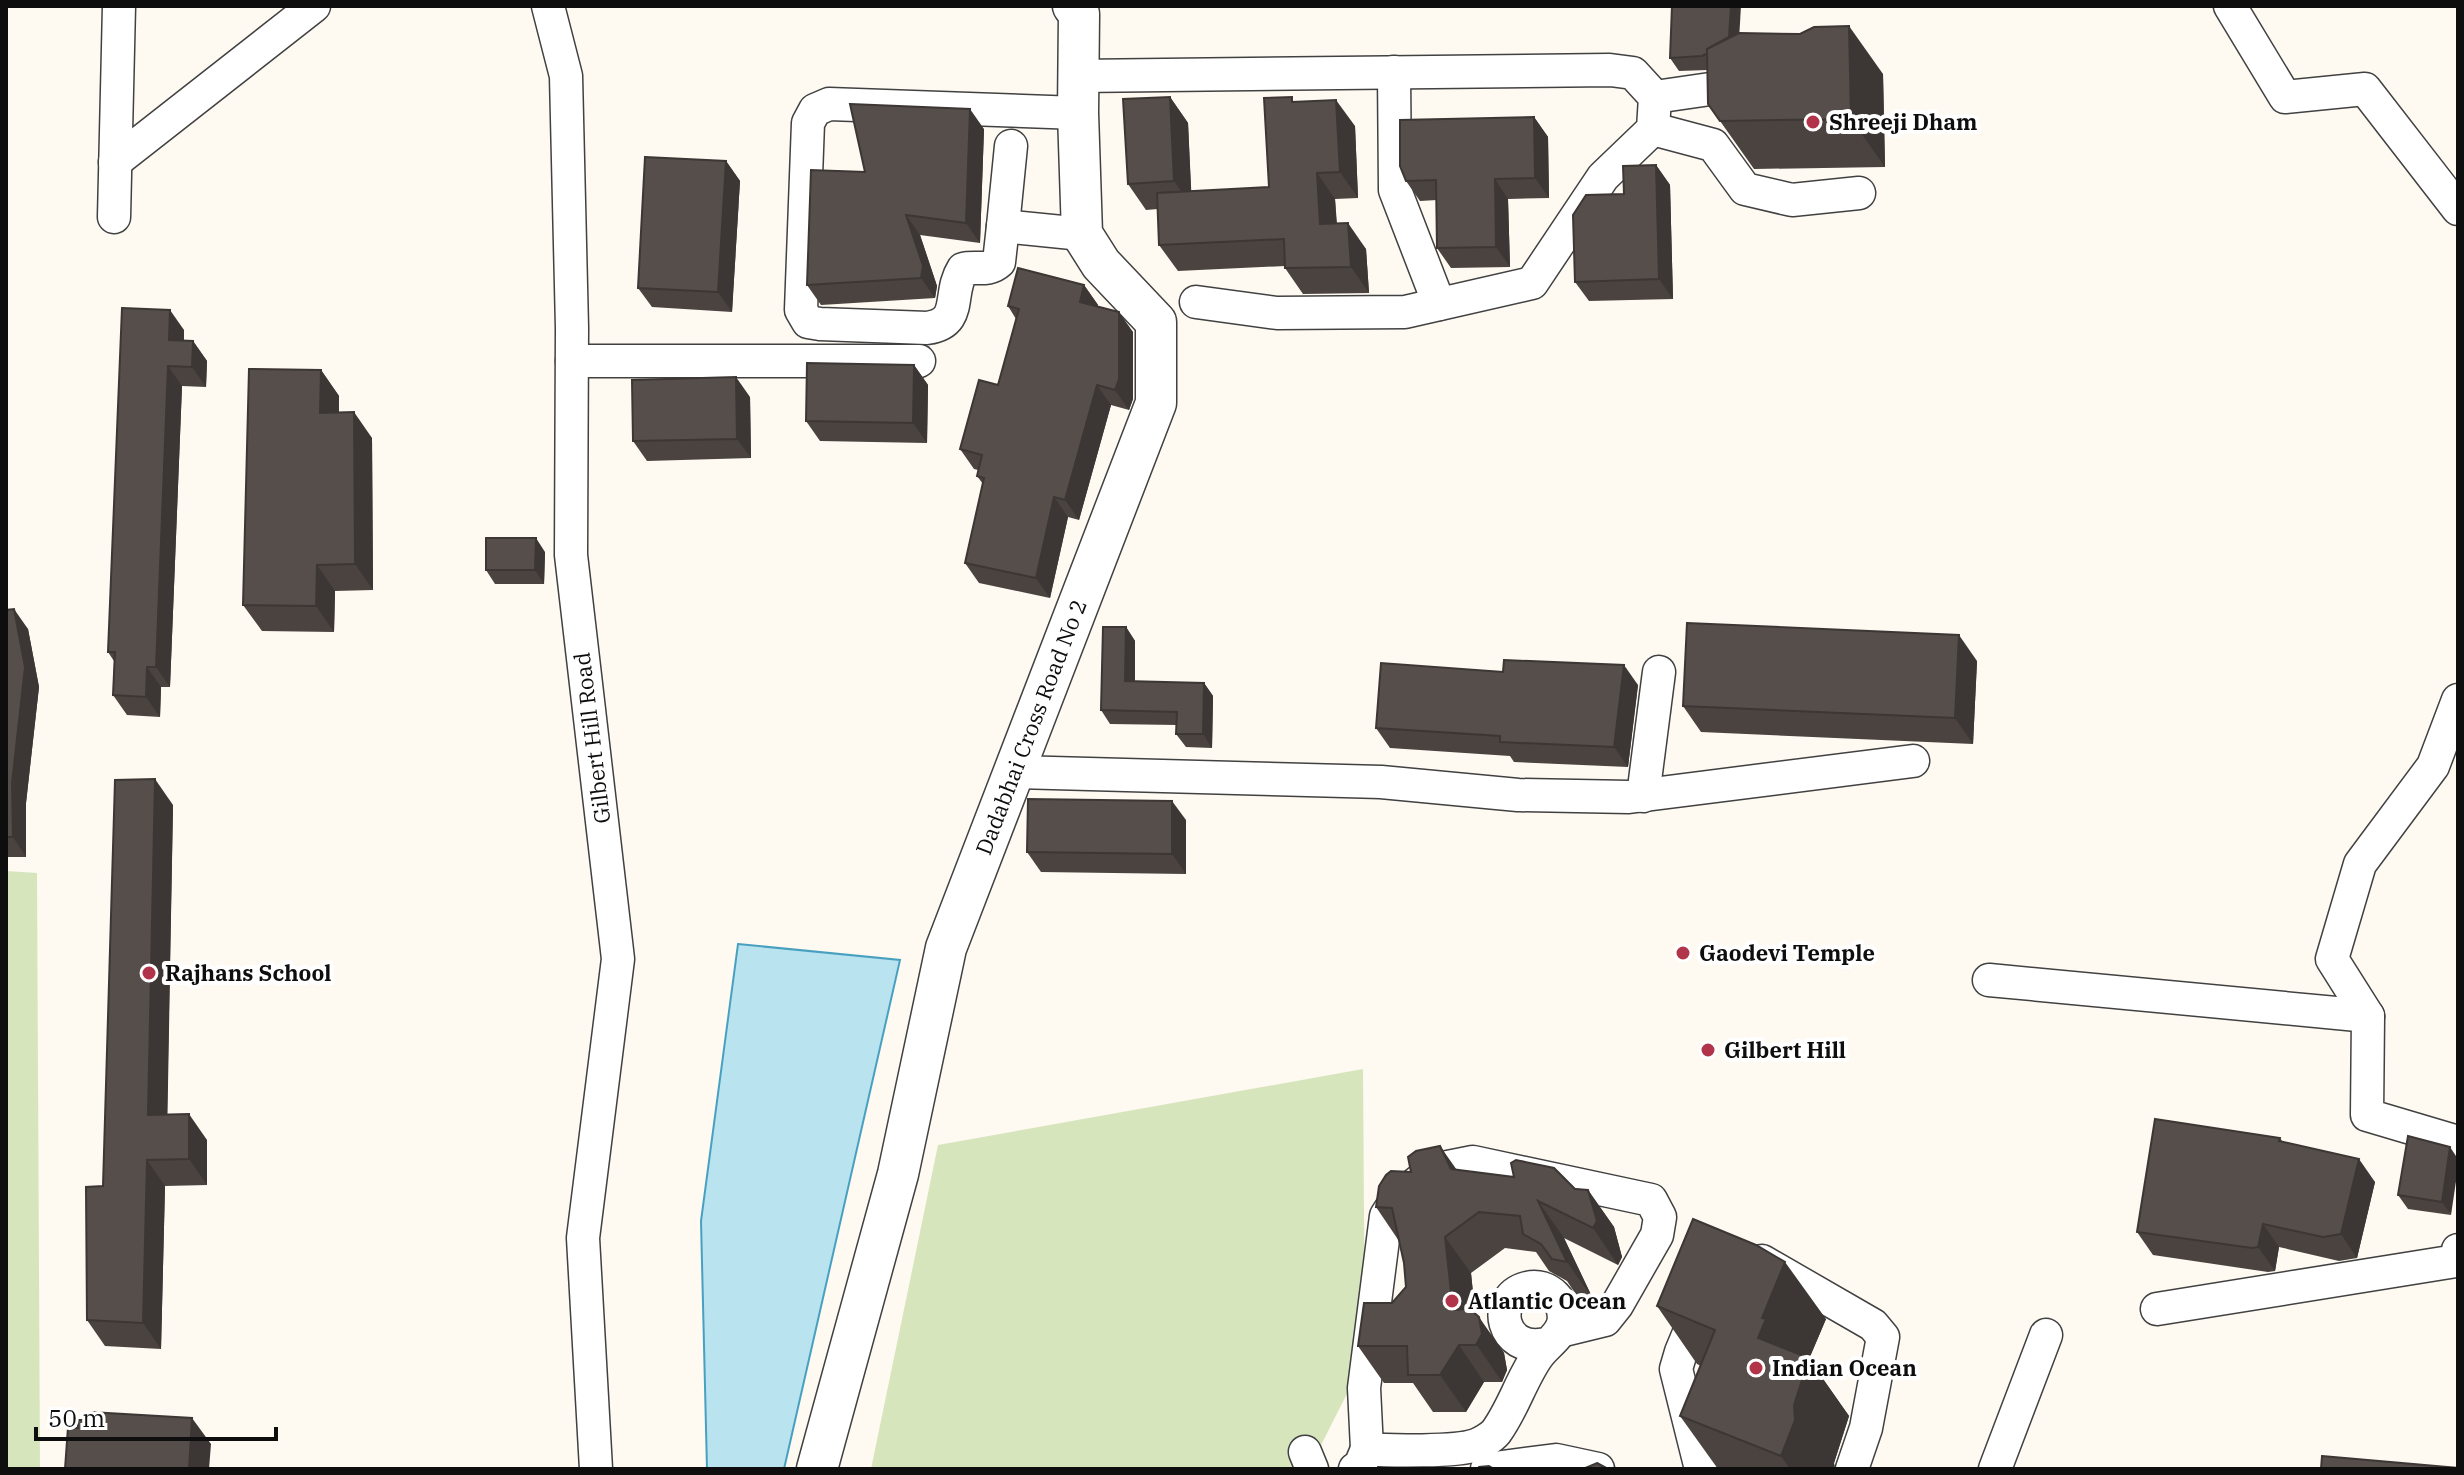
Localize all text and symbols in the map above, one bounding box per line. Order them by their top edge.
place label: Shreeji Dham [1829,107,1977,136]
marker: Shreeji Dham [1804,113,1822,131]
street label: Dadabhai Cross Road No 2 [968,595,1093,859]
street label: Gilbert Hill Road [567,651,616,825]
place label: Gaodevi Temple [1699,938,1875,967]
marker: Gaodevi Temple [1674,944,1692,962]
place label: Rajhans School [165,958,331,987]
marker: Rajhans School [140,964,158,982]
place label: Gilbert Hill [1724,1035,1846,1064]
marker: Gilbert Hill [1699,1041,1717,1059]
place label: Atlantic Ocean [1468,1286,1626,1315]
marker: Atlantic Ocean [1443,1292,1461,1310]
place label: Indian Ocean [1772,1353,1917,1382]
marker: Indian Ocean [1747,1359,1765,1377]
scale bar [36,1391,276,1441]
text: 50 m [48,1402,105,1434]

